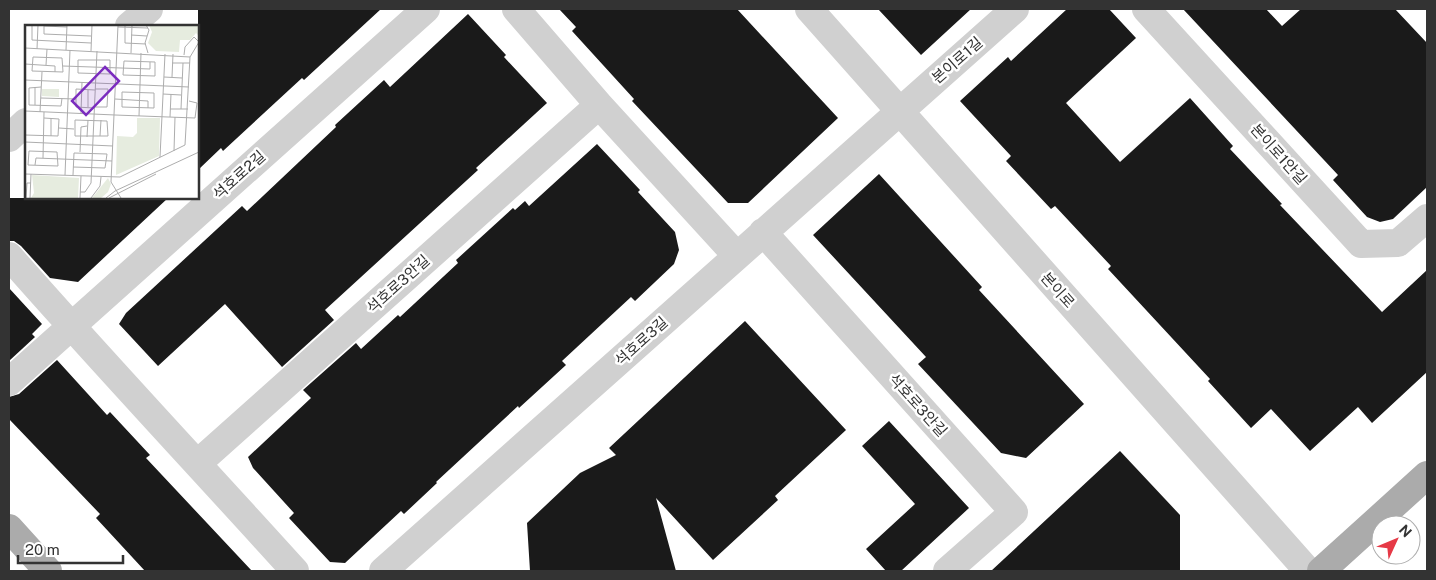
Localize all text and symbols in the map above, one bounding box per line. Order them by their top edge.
inset map [25,25,199,199]
street label: 본이로1길 [928,33,986,87]
street label: 본이로1안길 [1248,120,1310,188]
street label: 석호로2길 [209,147,269,203]
street label: 석호로3안길 [363,251,433,317]
street label: 본이로 [1038,269,1078,311]
street label: 석호로3길 [611,313,671,369]
street label: 석호로3안길 [885,370,951,440]
north arrow [1371,515,1421,565]
text: N [1396,521,1415,540]
scale bar [18,532,122,564]
text: 20 m [25,541,60,558]

